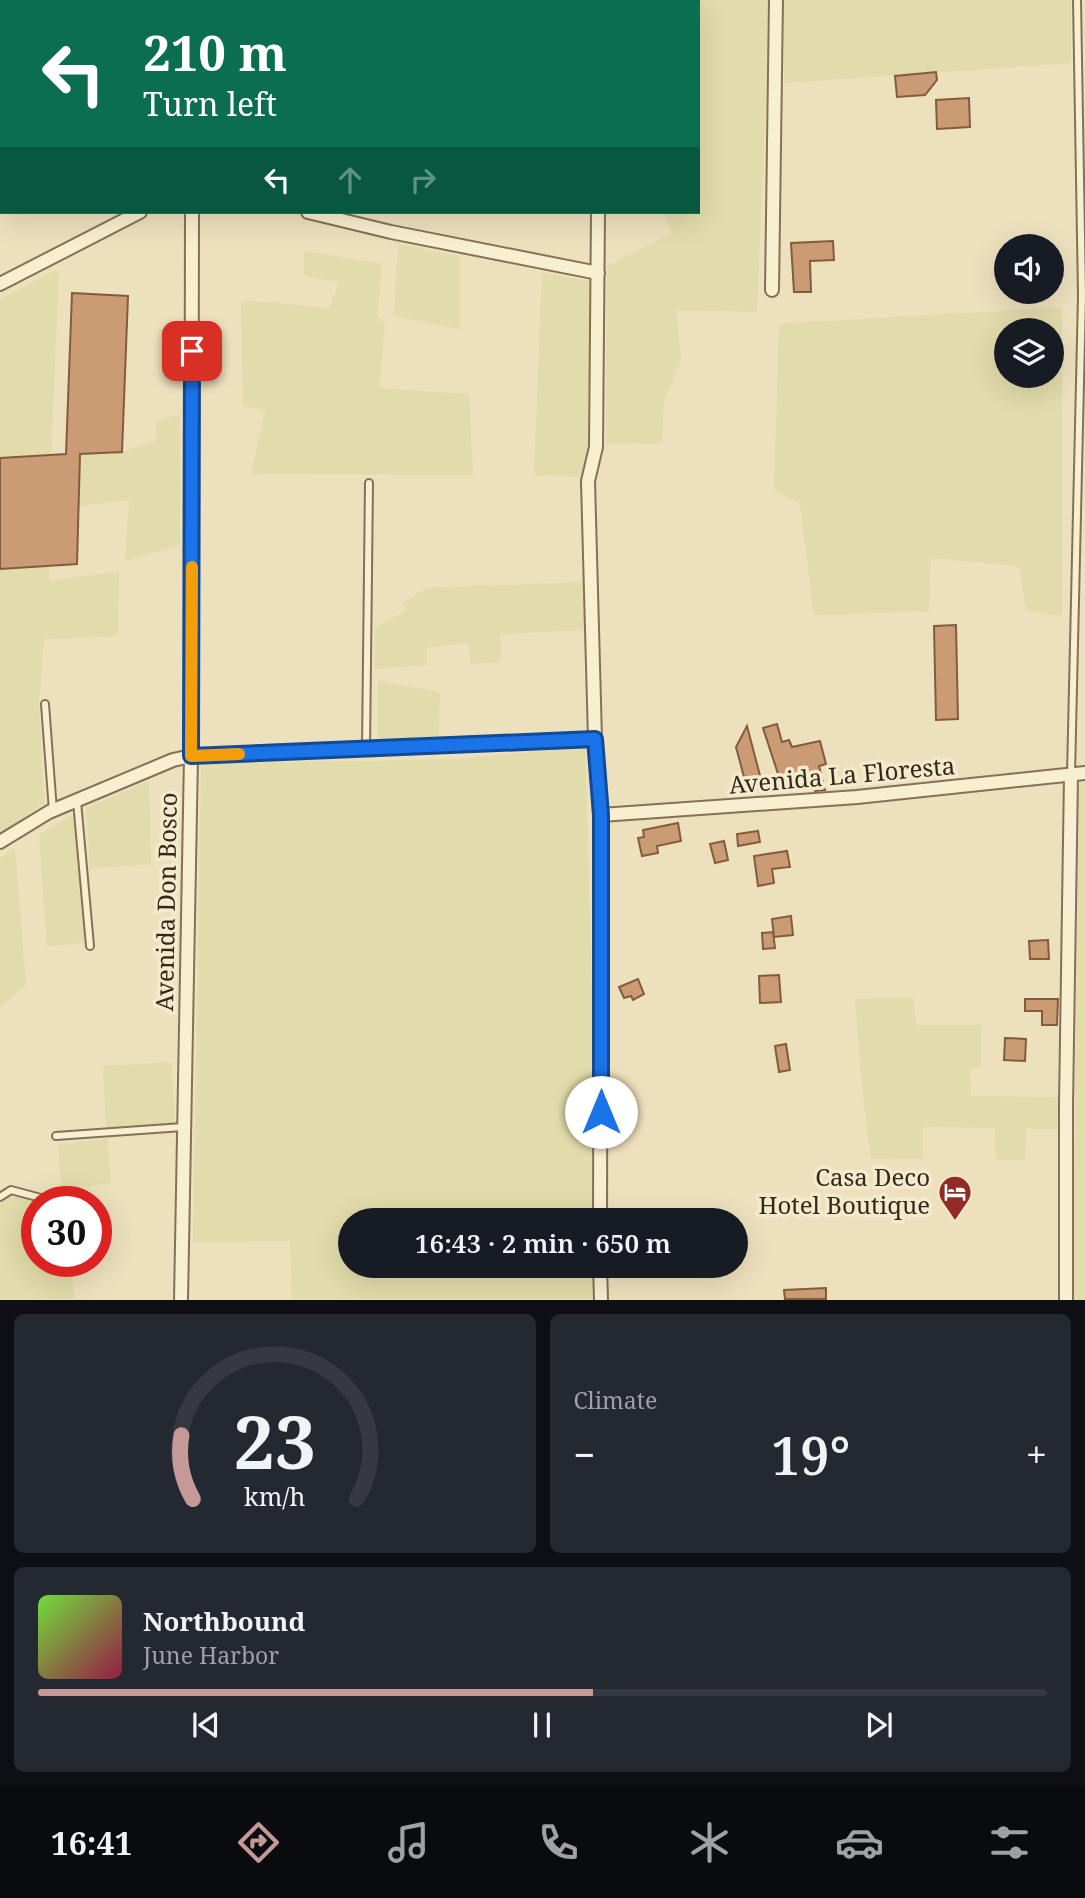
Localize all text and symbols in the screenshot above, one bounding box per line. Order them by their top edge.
text: 210 m [143,19,287,85]
icon: left [28,28,119,119]
text: Turn left [143,82,277,125]
icon: left [258,161,296,199]
icon: ahead [331,161,369,199]
icon: right [404,161,442,199]
map controls [994,234,1064,388]
button: sound [994,234,1064,304]
button: layers [994,318,1064,388]
pin [162,321,222,381]
icon: arrive [173,332,211,370]
street label: Avenida La Floresta [727,748,956,801]
street label: Avenida Don Bosco [147,792,184,1012]
position arrow [564,1075,638,1149]
place label: Casa Deco Hotel Boutique [758,1160,930,1221]
hotel icon: Casa Deco Hotel Boutique [936,1173,974,1222]
speed limit sign: 30 [21,1186,112,1277]
text: 16:43 · 2 min · 650 m [415,1225,671,1261]
text: Climate [574,1384,657,1416]
text: 23 [234,1392,316,1491]
text: 19° [771,1419,850,1490]
text: − [574,1428,596,1480]
text: + [1026,1428,1047,1480]
text: km/h [244,1479,306,1513]
text: Northbound [143,1603,305,1639]
text: June Harbor [143,1639,279,1671]
icon: previous [187,1706,225,1744]
icon: pause [523,1706,561,1744]
icon: next [860,1706,898,1744]
icon: directions [234,1818,283,1867]
icon: music [384,1818,433,1867]
icon: phone [534,1818,583,1867]
icon: climate [685,1818,734,1867]
icon: car [835,1818,884,1867]
icon: filters [985,1818,1034,1867]
text: 16:41 [51,1821,133,1864]

